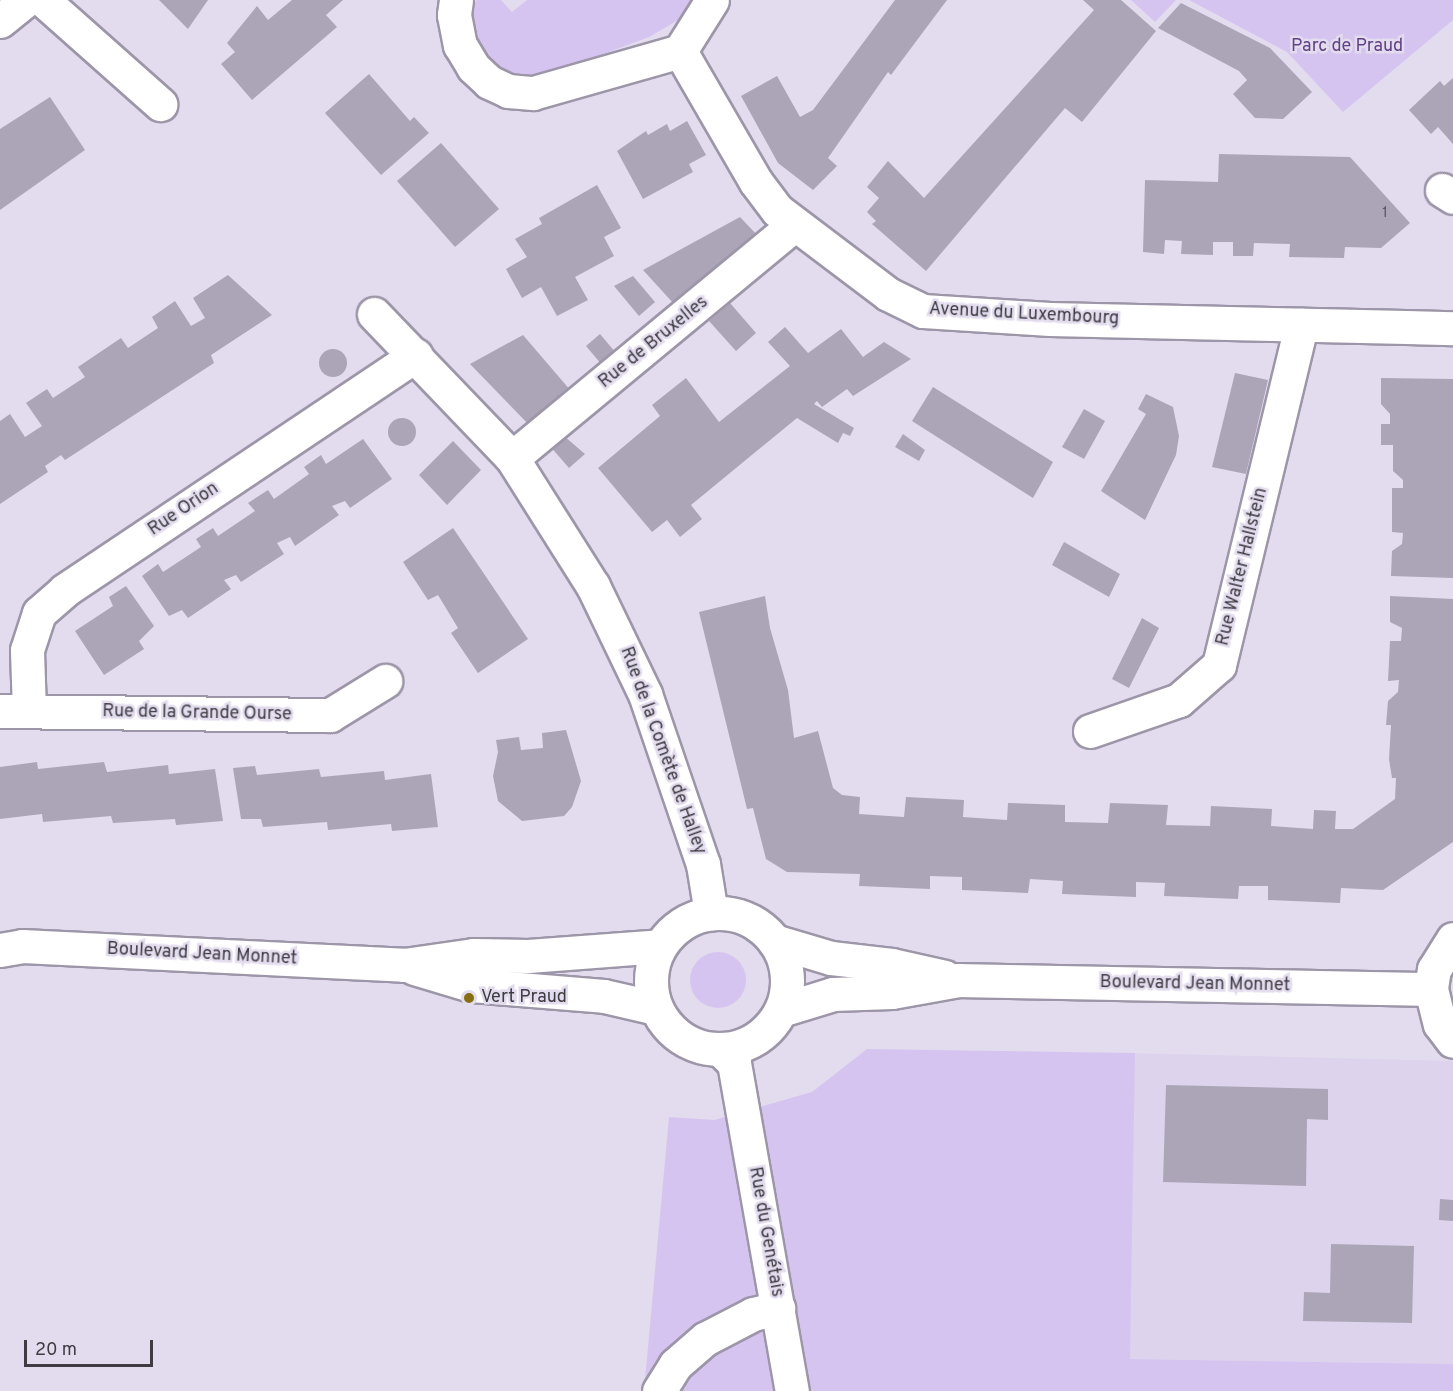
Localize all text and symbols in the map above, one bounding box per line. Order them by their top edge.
park label: Parc de Praud [1291,36,1403,58]
house number: 1 [1382,205,1388,223]
street label: Rue de Bruxelles [595,292,713,394]
street label: Avenue du Luxembourg [928,299,1120,331]
street label: Rue Orion [145,479,223,541]
street label: Rue Walter Hallstein [1213,486,1273,648]
street label: Rue de la Comète de Halley [614,644,710,858]
street label: Rue de la Grande Ourse [102,702,292,726]
street label: Boulevard Jean Monnet [106,939,298,971]
street label: Boulevard Jean Monnet [1099,973,1291,997]
place label: Vert Praud [481,987,567,1009]
marker: Vert Praud [462,991,476,1005]
street label: Rue du Genétais [743,1165,787,1299]
scale bar [27,1328,156,1366]
text: 20 m [35,1339,77,1362]

